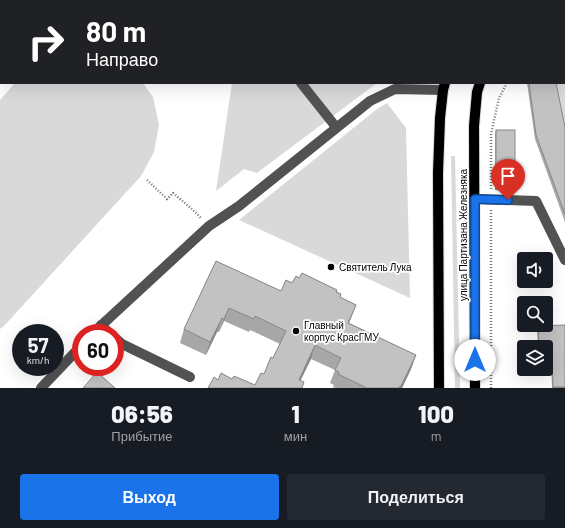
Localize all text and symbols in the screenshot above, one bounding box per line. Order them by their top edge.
text: 80 m [86,14,146,48]
icon: right [20,16,72,68]
text: Направо [86,48,158,70]
pin [491,159,525,200]
icon: arrive [497,165,519,187]
street label: улица Партизана Железняка [457,168,469,301]
map controls [517,252,553,376]
button: sound [517,252,553,288]
place label: Святитель Лука [339,261,412,273]
marker: Святитель Лука [326,262,336,272]
button: search [517,296,553,332]
place label: Главный корпус КрасГМУ [304,319,379,343]
speed limit sign: 60 [72,324,124,376]
marker: Главный корпус КрасГМУ [291,326,301,336]
text: 57 [28,333,48,357]
position arrow [454,339,496,381]
button: layers [517,340,553,376]
text: km/h [27,354,49,366]
text: 06:56 [111,399,173,428]
text: 1 [291,399,300,428]
text: 100 [418,399,454,428]
text: Прибытие [111,428,172,444]
text: мин [284,428,307,444]
text: m [431,428,441,444]
button: Выход [20,474,279,520]
button: Поделиться [287,474,545,520]

